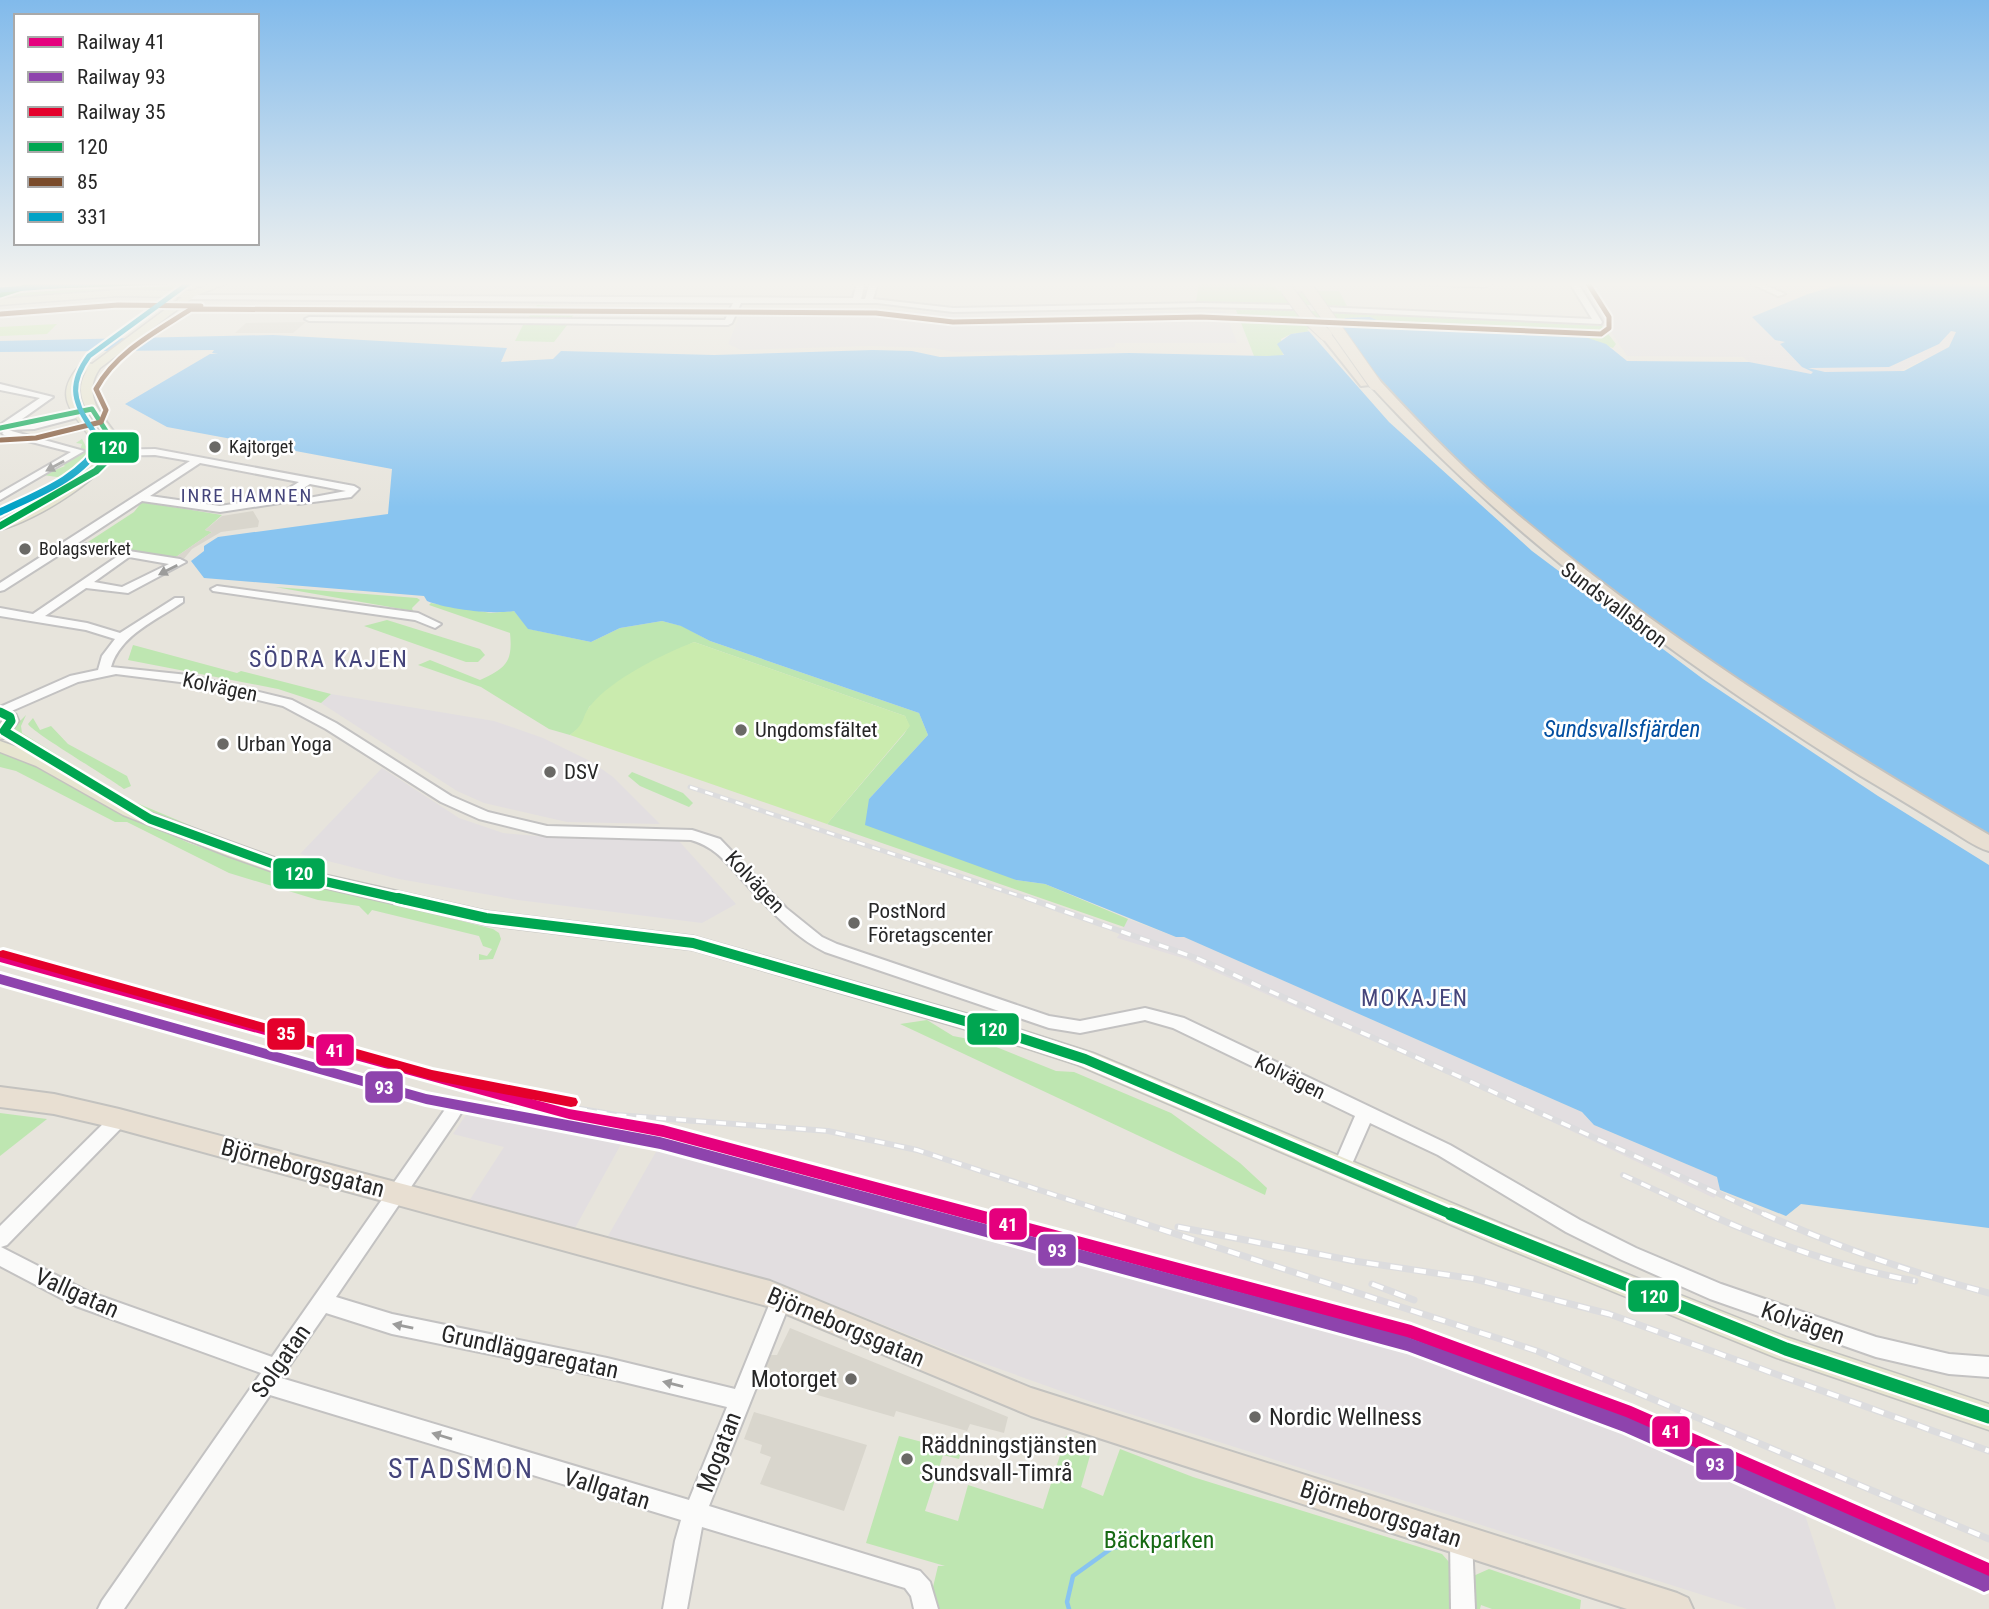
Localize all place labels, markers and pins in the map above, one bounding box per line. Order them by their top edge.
place label: Kajtorget [229,436,294,457]
marker: Kajtorget [207,439,223,455]
place label: Bolagsverket [39,538,131,559]
marker: Bolagsverket [17,541,33,557]
place label: Ungdomsfältet [755,718,877,742]
marker: Ungdomsfältet [733,722,749,738]
place label: Urban Yoga [237,732,332,756]
marker: Urban Yoga [215,736,231,752]
place label: DSV [564,760,599,784]
marker: DSV [542,764,558,780]
place label: PostNord Företagscenter [868,899,993,947]
marker: PostNord Företagscenter [846,915,862,931]
place label: Motorget [751,1365,837,1393]
marker: Motorget [843,1371,859,1387]
place label: Nordic Wellness [1269,1403,1422,1431]
marker: Nordic Wellness [1247,1409,1263,1425]
place label: Räddningstjänsten Sundsvall-Timrå [921,1431,1097,1487]
marker: Räddningstjänsten Sundsvall-Timrå [899,1451,915,1467]

